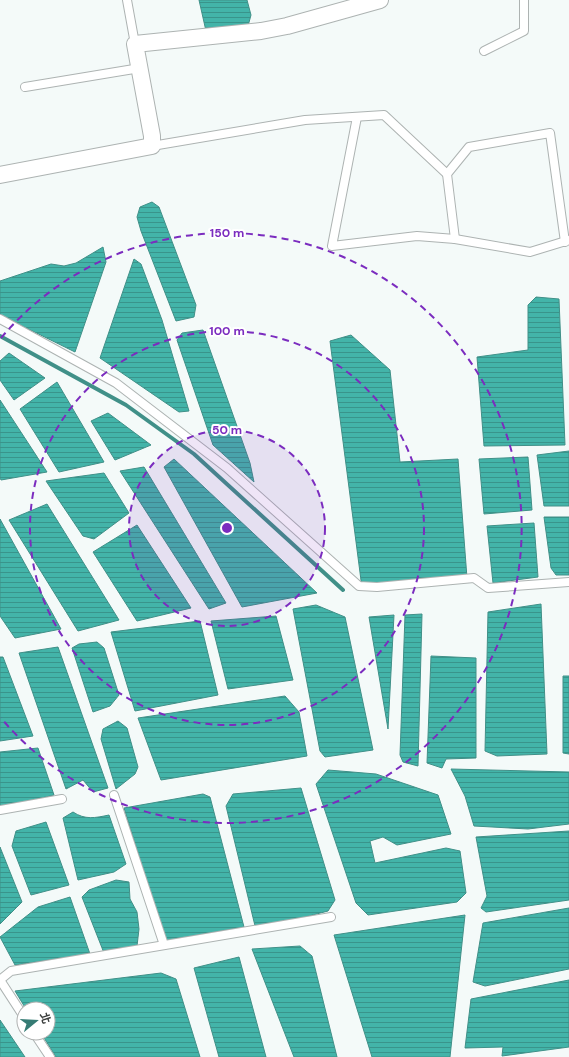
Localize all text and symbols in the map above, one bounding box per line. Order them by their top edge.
text: 150 m [210,225,244,241]
text: 100 m [209,323,245,339]
text: 50 m [212,422,242,438]
centre of rings [220,521,234,535]
north arrow [16,1001,56,1041]
text: 北 [37,1011,54,1025]

